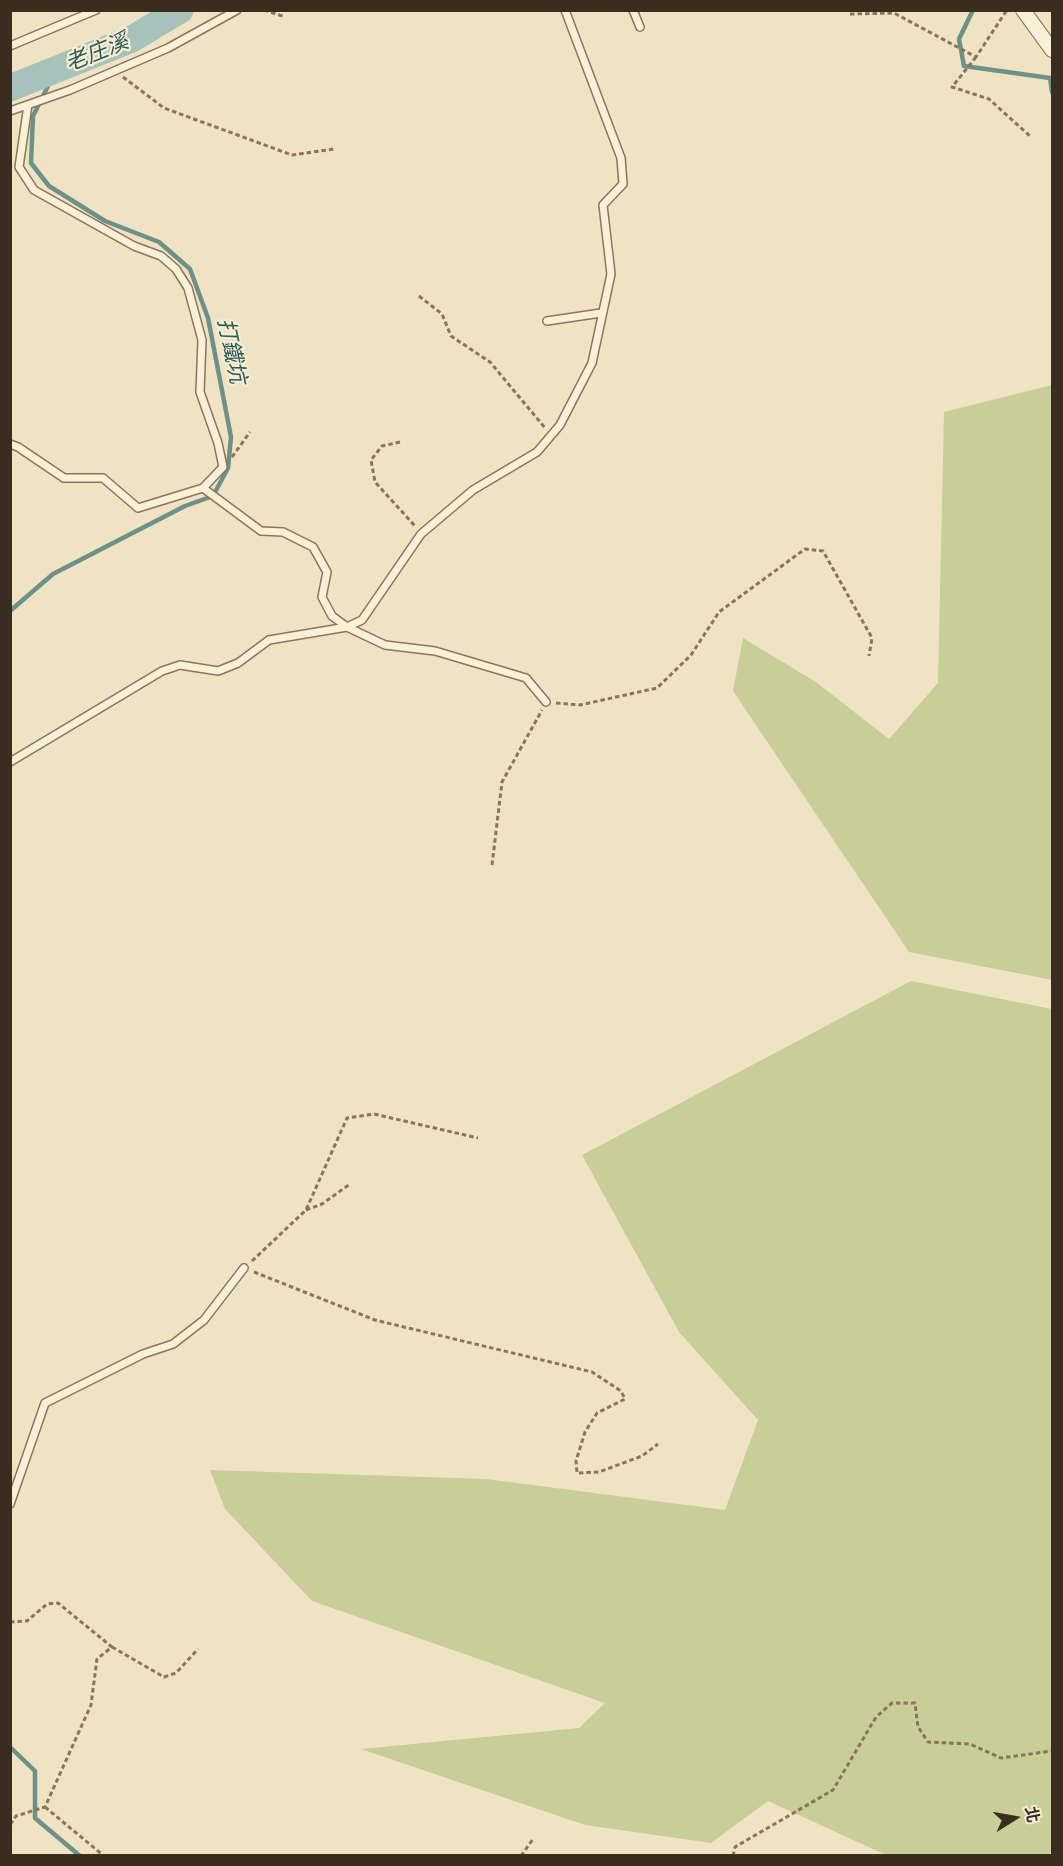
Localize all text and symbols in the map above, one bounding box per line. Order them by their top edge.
water label: 老庄溪 [61,28,133,78]
water label: 打鐵坑 [211,316,251,386]
north arrow [985,1788,1045,1848]
text: 北 [1021,1805,1044,1824]

